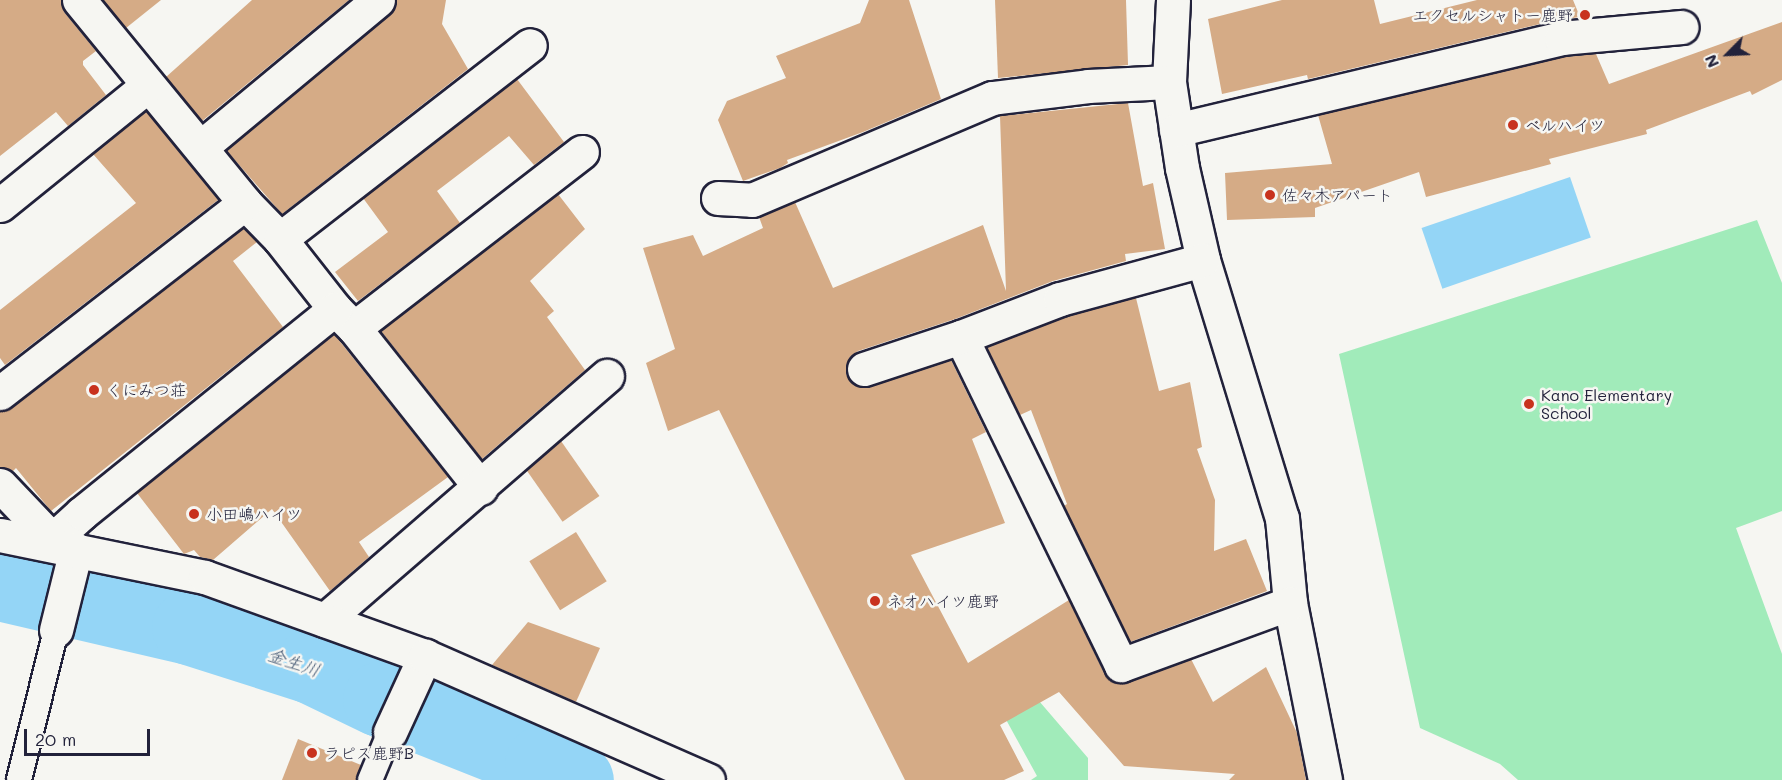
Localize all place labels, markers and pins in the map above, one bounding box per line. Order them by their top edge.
place label: エクセルシャトー鹿野 [1413,5,1573,25]
marker: エクセルシャトー鹿野 [1578,8,1592,22]
place label: ベルハイツ [1525,115,1605,135]
marker: ベルハイツ [1506,118,1520,132]
place label: 佐々木アパート [1282,185,1394,205]
marker: 佐々木アパート [1263,188,1277,202]
place label: くにみつ荘 [106,380,186,400]
marker: くにみつ荘 [87,383,101,397]
place label: Kano Elementary School [1541,385,1672,423]
marker: Kano Elementary School [1522,397,1536,411]
place label: 小田嶋ハイツ [206,504,302,524]
marker: 小田嶋ハイツ [187,507,201,521]
place label: ネオハイツ鹿野 [887,591,999,611]
marker: ネオハイツ鹿野 [868,594,882,608]
place label: ラピス鹿野B [324,743,414,763]
marker: ラピス鹿野B [305,746,319,760]

